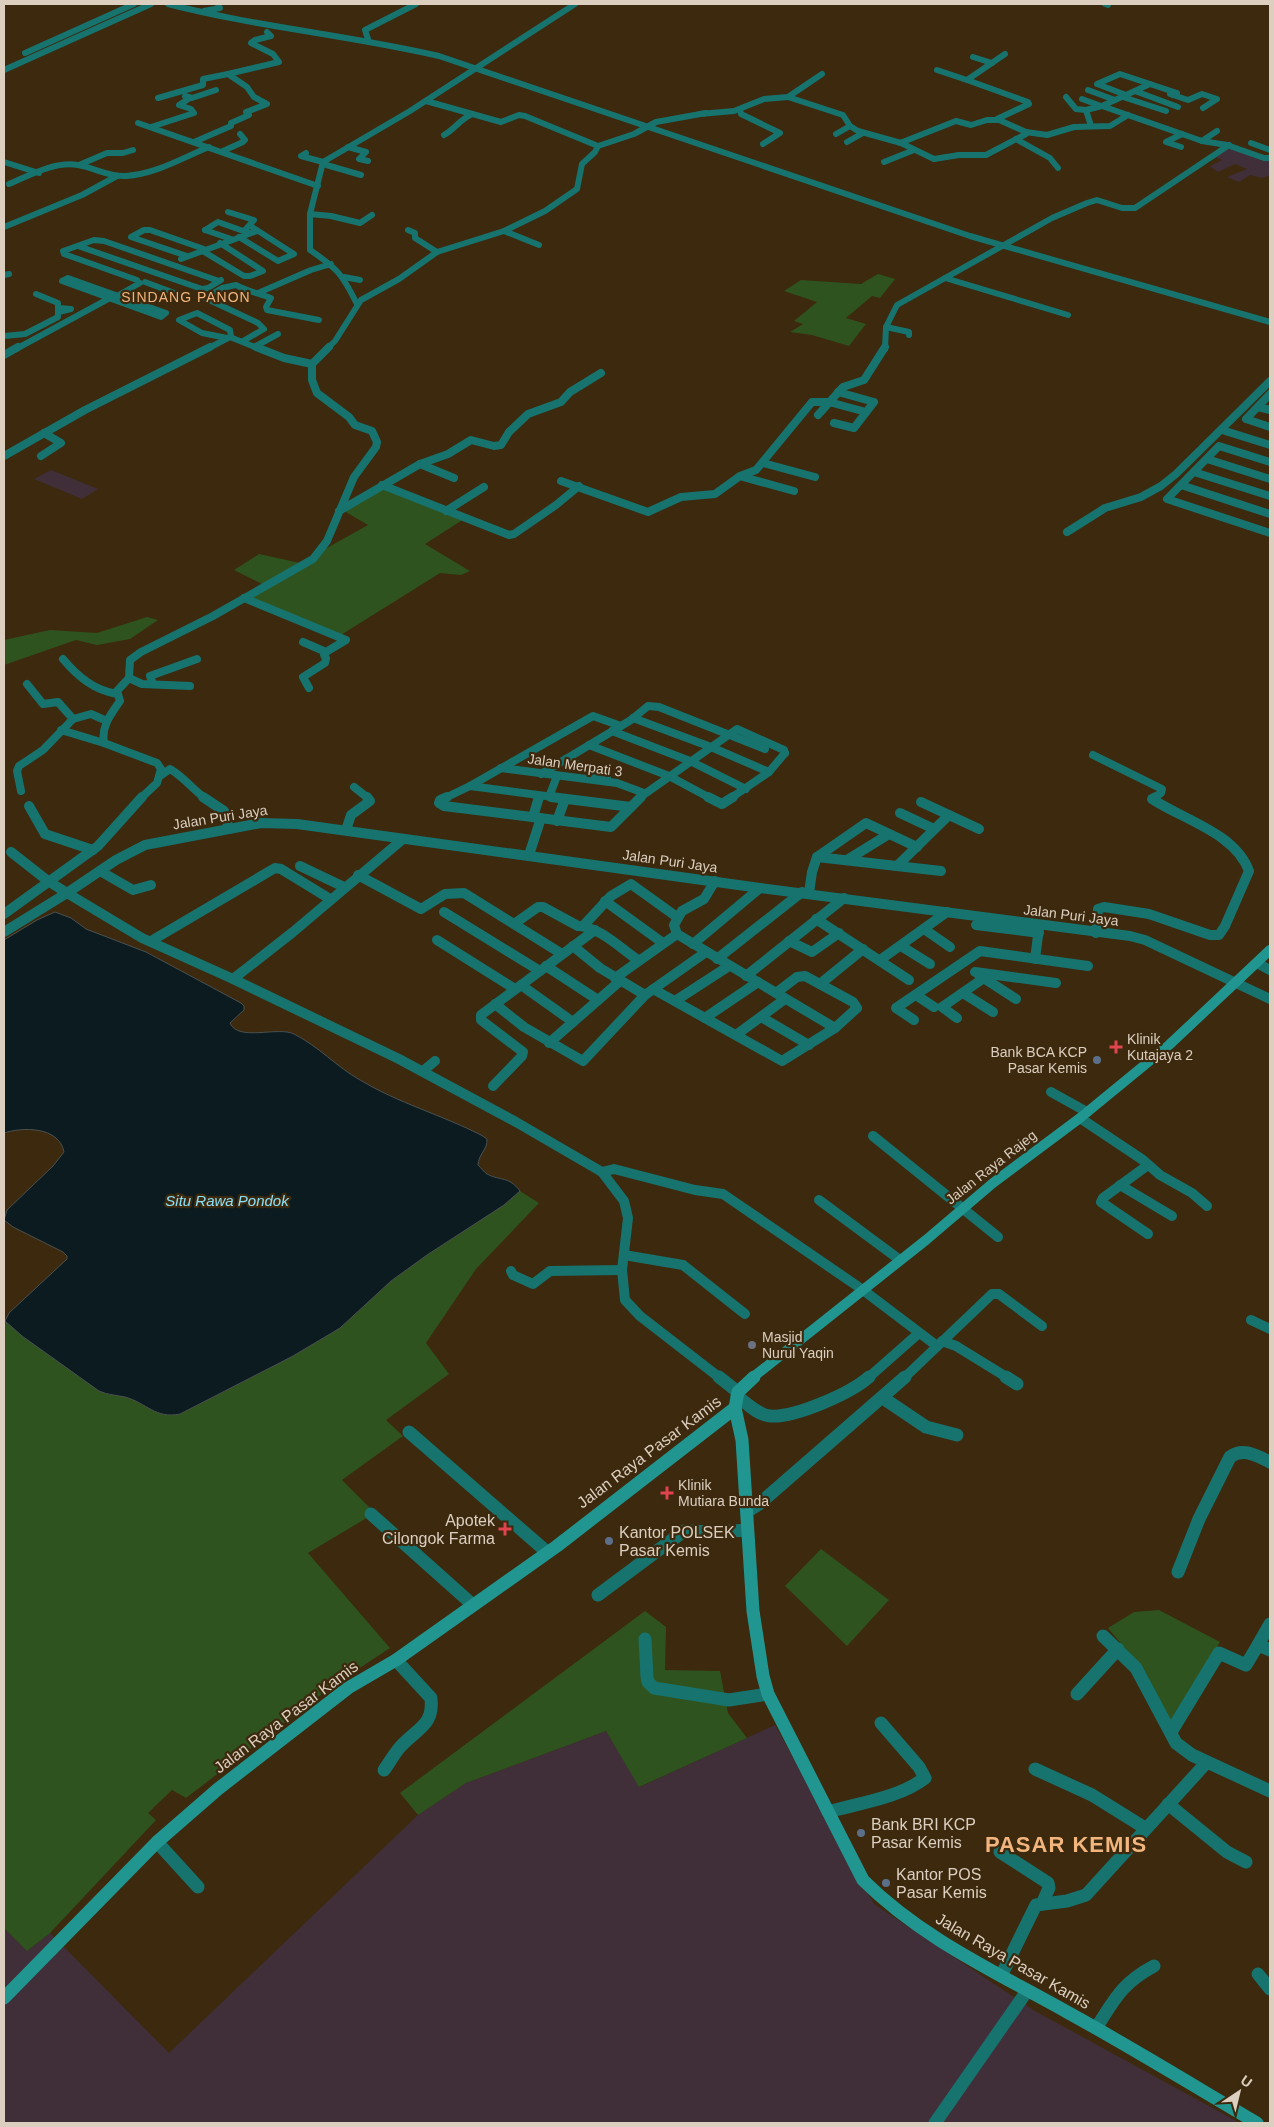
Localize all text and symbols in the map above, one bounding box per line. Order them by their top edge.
district label: SINDANG PANON [121,289,251,305]
street label: Jalan Merpati 3 [526,750,624,780]
street label: Jalan Puri Jaya [171,802,269,832]
street label: Jalan Puri Jaya [621,846,719,876]
street label: Jalan Puri Jaya [1023,901,1120,929]
place label: Klinik Kutajaya 2 [1127,1031,1193,1063]
marker: Klinik Kutajaya 2 [1109,1040,1123,1054]
place label: Bank BCA KCP Pasar Kemis [991,1044,1087,1076]
marker: Bank BCA KCP Pasar Kemis [1091,1054,1103,1066]
street label: Jalan Raya Rajeg [943,1127,1039,1207]
water label: Situ Rawa Pondok [165,1192,290,1209]
place label: Masjid Nurul Yaqin [762,1329,834,1361]
marker: Masjid Nurul Yaqin [746,1339,758,1351]
street label: Jalan Raya Pasar Kamis [574,1392,724,1512]
place label: Klinik Mutiara Bunda [678,1477,769,1509]
marker: Klinik Mutiara Bunda [660,1486,674,1500]
place label: Apotek Cilongok Farma [382,1512,496,1547]
marker: Apotek Cilongok Farma [499,1523,511,1535]
place label: Kantor POLSEK Pasar Kemis [619,1524,735,1559]
marker: Kantor POLSEK Pasar Kemis [603,1535,615,1547]
street label: Jalan Raya Pasar Kamis [211,1657,361,1777]
place label: Bank BRI KCP Pasar Kemis [871,1816,976,1851]
marker: Bank BRI KCP Pasar Kemis [855,1827,867,1839]
district label: PASAR KEMIS [985,1832,1147,1857]
place label: Kantor POS Pasar Kemis [896,1866,987,1901]
marker: Kantor POS Pasar Kemis [880,1877,892,1889]
street label: Jalan Raya Pasar Kamis [933,1910,1093,2012]
north arrow [1214,2067,1264,2117]
text: U [1238,2072,1255,2091]

